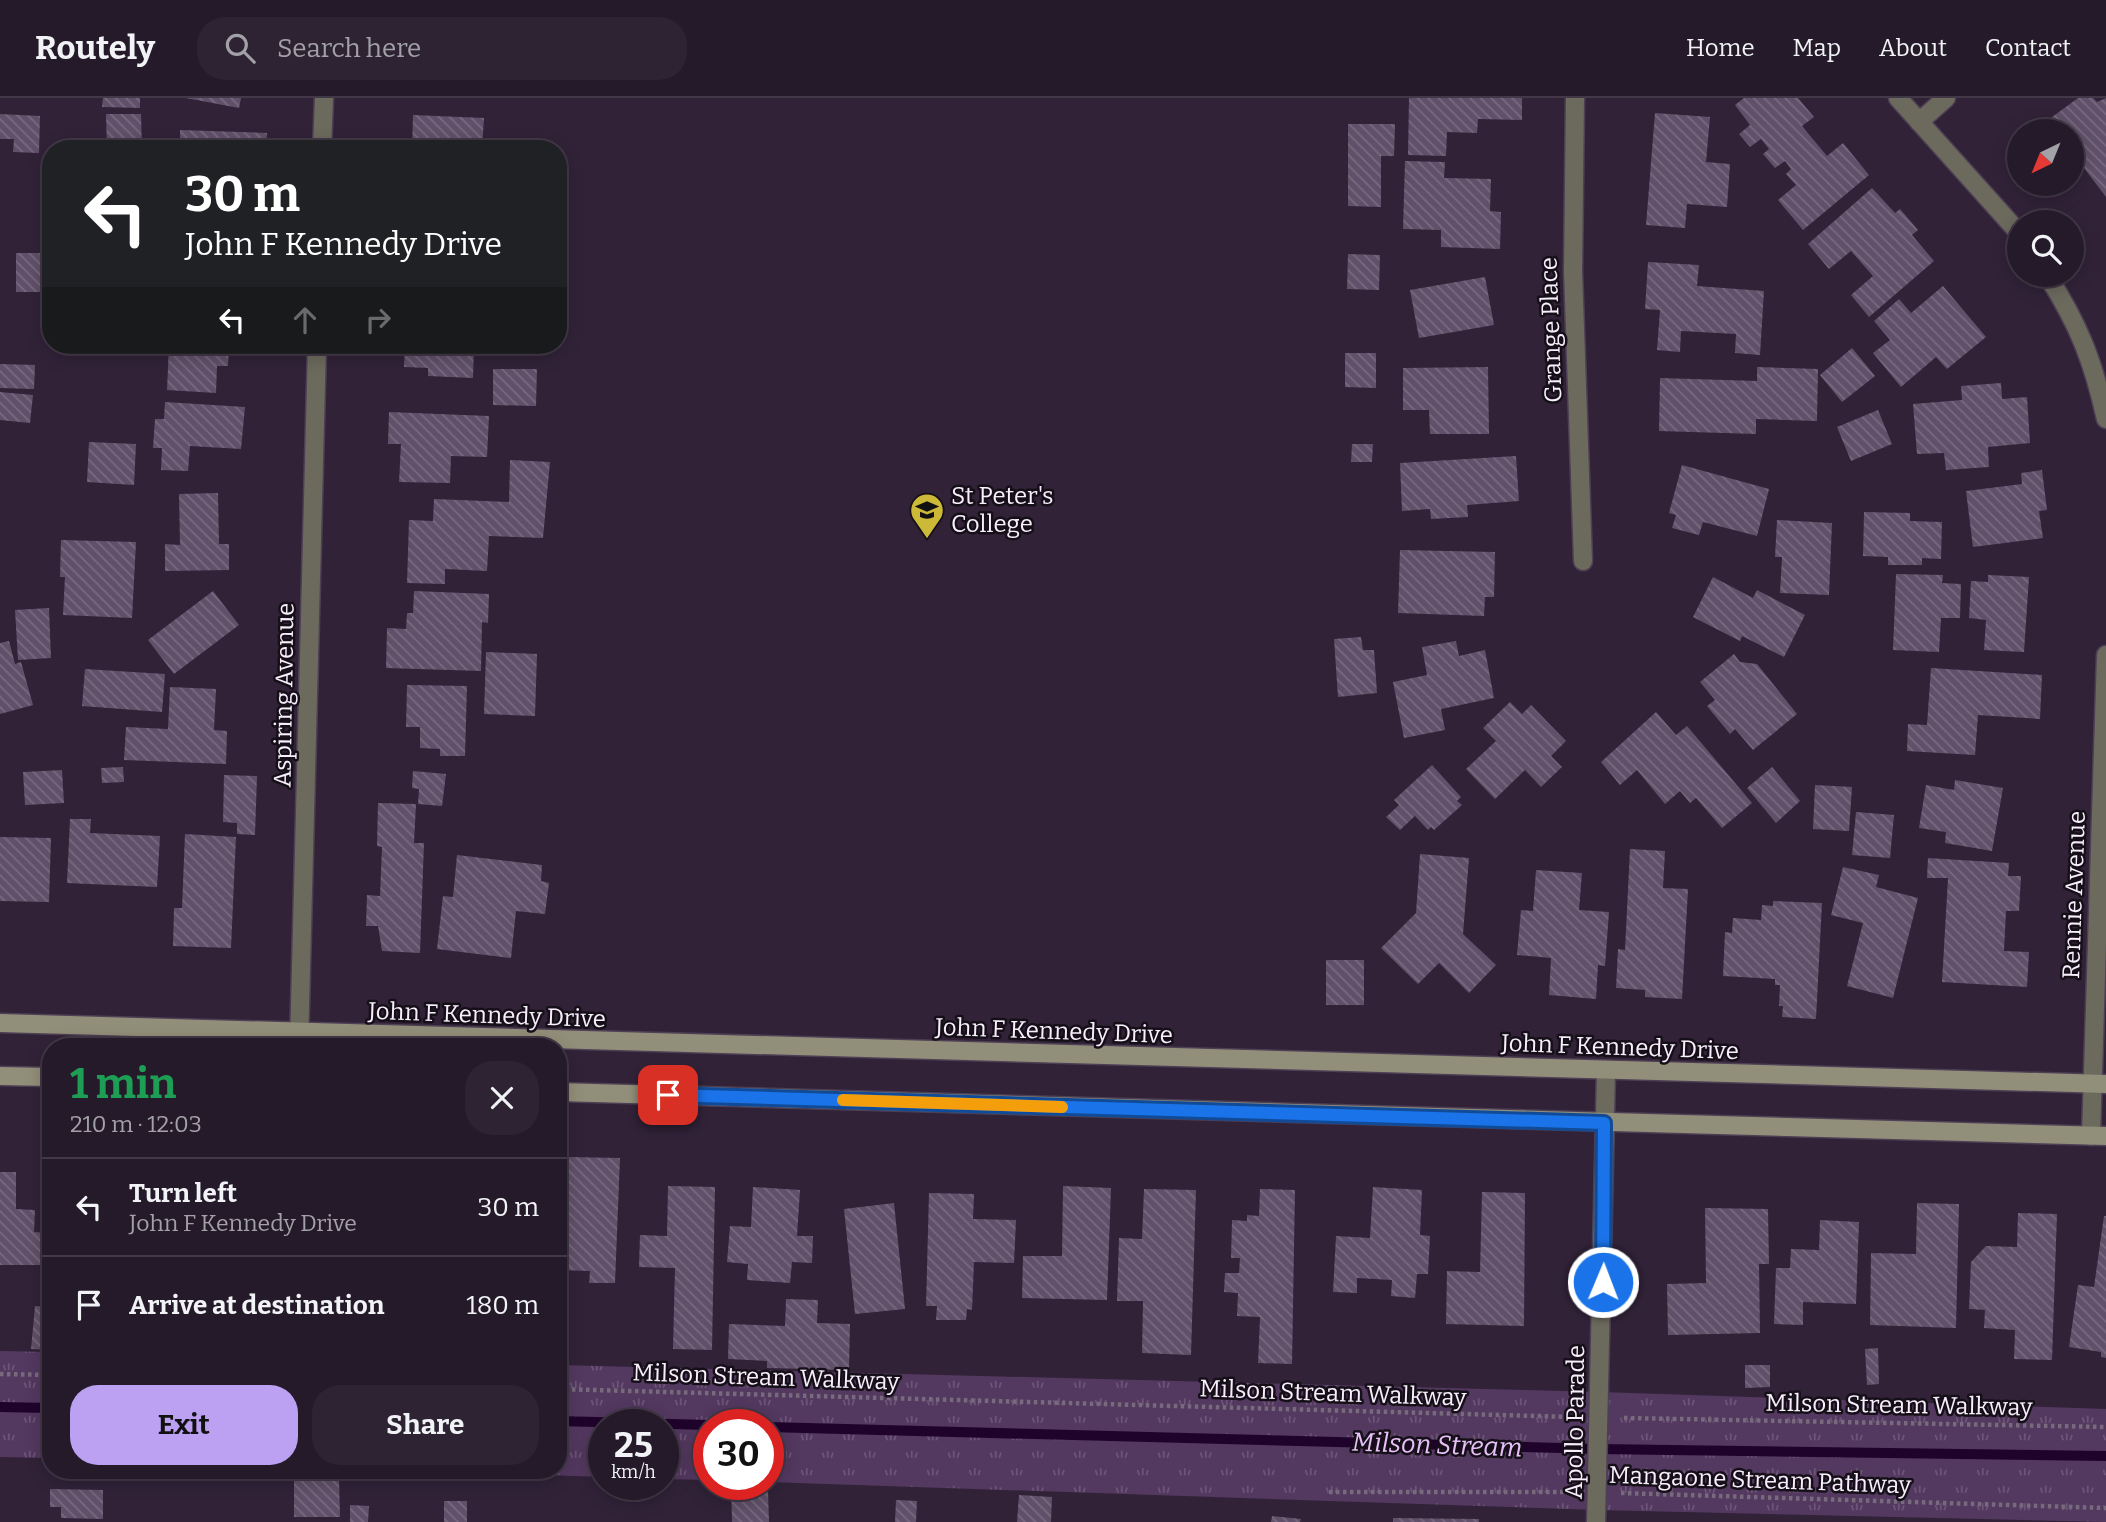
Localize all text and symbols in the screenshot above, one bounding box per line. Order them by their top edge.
search box [197,17,687,80]
text: Routely [35,28,155,68]
icon: search [221,29,259,67]
text: Search here [277,33,421,64]
text: Home [1686,34,1755,62]
text: Map [1793,34,1841,62]
text: About [1879,34,1947,62]
text: Contact [1985,34,2071,62]
north arrow [2007,119,2084,196]
map controls [2007,119,2084,287]
text: 30 m [185,165,300,224]
icon: left [70,168,161,259]
button: search [2007,210,2084,287]
text: John F Kennedy Drive [185,225,502,263]
street label: Grange Place [1534,257,1568,403]
icon: left [213,301,251,339]
icon: ahead [286,301,324,339]
icon: right [359,301,397,339]
place label: St Peter's College [951,482,1054,538]
school or university icon: St Peter's College [908,491,946,540]
street label: Aspiring Avenue [268,602,300,788]
street label: Rennie Avenue [2057,810,2091,980]
street label: John F Kennedy Drive [367,997,606,1033]
street label: John F Kennedy Drive [934,1013,1173,1049]
street label: John F Kennedy Drive [1500,1029,1739,1065]
text: 1 min [70,1059,176,1109]
button: close [465,1061,539,1135]
pin [638,1065,698,1125]
icon: arrive [649,1076,687,1114]
text: 210 m · 12:03 [70,1110,202,1138]
text: Turn left [129,1178,237,1209]
icon: left [70,1188,108,1226]
text: 30 m [478,1192,539,1223]
text: John F Kennedy Drive [129,1209,357,1237]
position arrow [1566,1245,1640,1319]
icon: arrive [70,1286,108,1324]
text: Arrive at destination [129,1290,384,1321]
text: 180 m [466,1290,539,1321]
street label: Apollo Parade [1560,1345,1590,1499]
street label: Milson Stream Walkway [632,1358,900,1396]
street label: Milson Stream Walkway [1199,1374,1467,1412]
button: Exit [70,1385,298,1465]
button: Share [312,1385,539,1465]
street label: Milson Stream Walkway [1765,1389,2033,1421]
speed limit sign: 30 [693,1409,784,1500]
text: 25 [614,1424,653,1466]
water label: Milson Stream [1351,1427,1523,1463]
text: km/h [611,1461,656,1483]
street label: Mangaone Stream Pathway [1608,1461,1912,1499]

